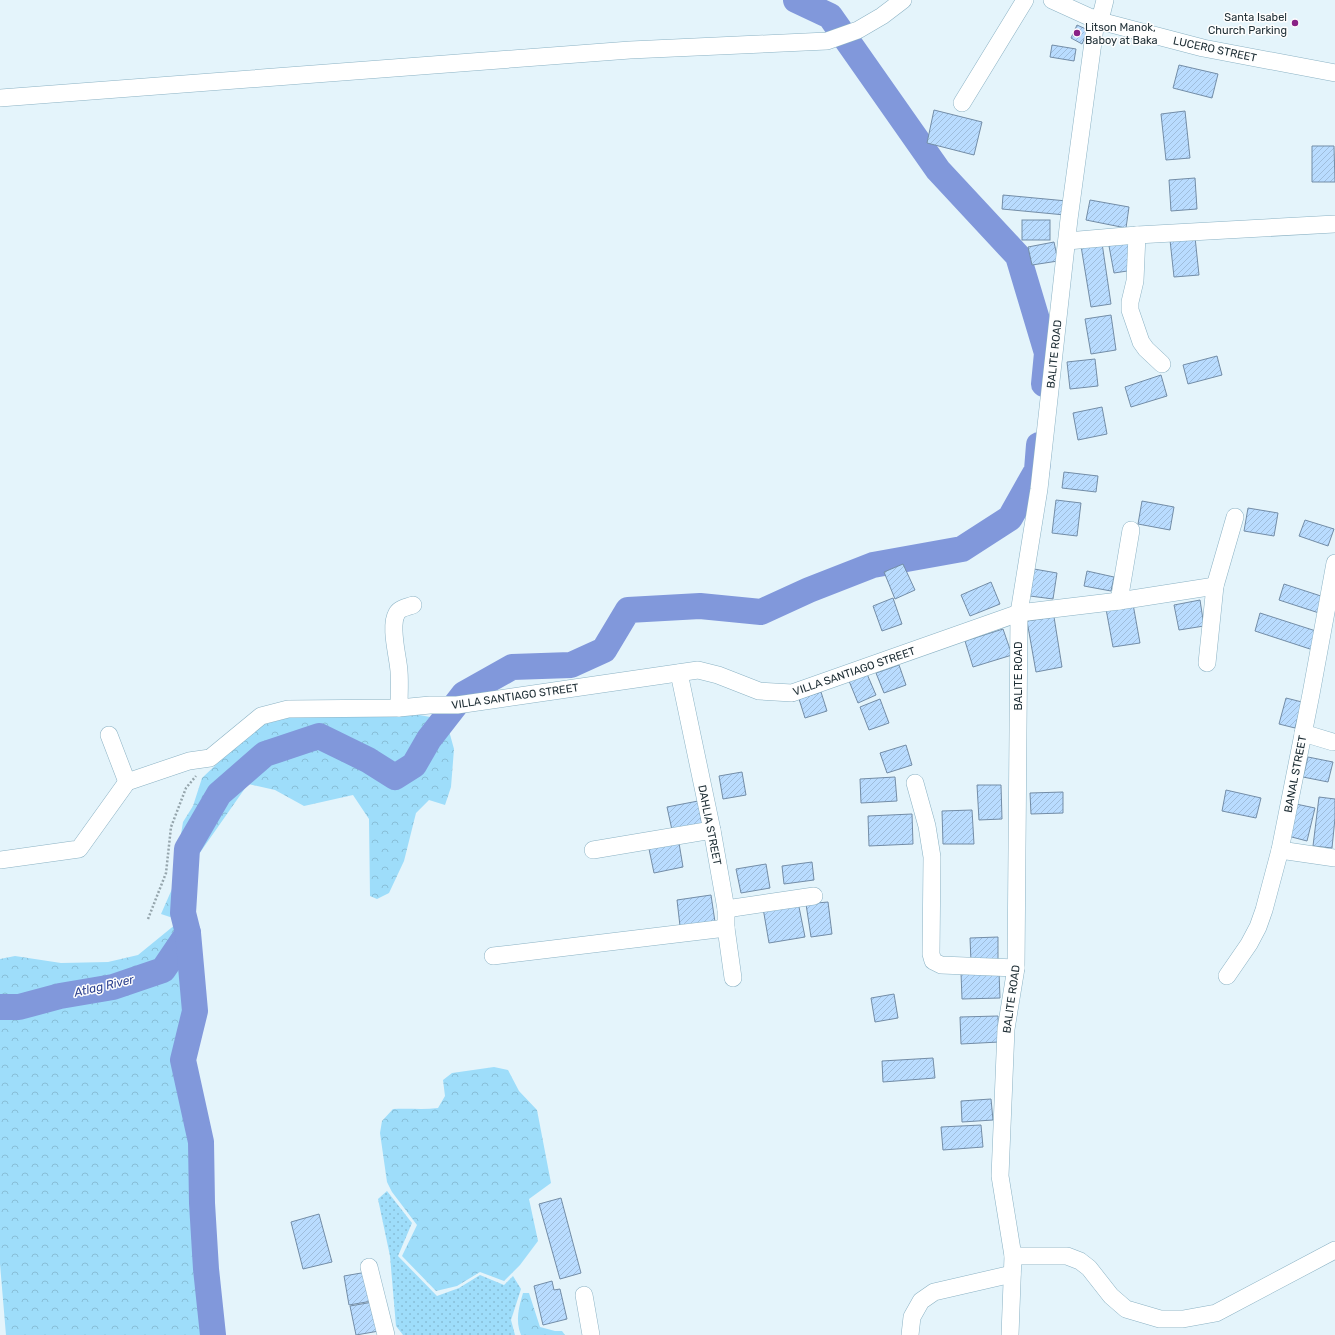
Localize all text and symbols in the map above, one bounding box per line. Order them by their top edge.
place label: Santa Isabel Church Parking [1208,11,1287,37]
marker: Santa Isabel Church Parking [1290,18,1300,28]
place label: Litson Manok, Baboy at Baka [1085,21,1158,47]
marker: Litson Manok, Baboy at Baka [1072,28,1082,38]
street label: LUCERO STREET [1172,34,1258,65]
street label: BALITE ROAD [1044,319,1065,389]
street label: BALITE ROAD [1012,641,1025,711]
street label: VILLA SANTIAGO STREET [791,644,918,699]
street label: VILLA SANTIAGO STREET [451,681,580,712]
street label: BANAL STREET [1282,734,1309,814]
street label: DAHLIA STREET [695,784,724,867]
street label: BALITE ROAD [1000,964,1023,1034]
water label: Atlag River [72,972,136,1000]

